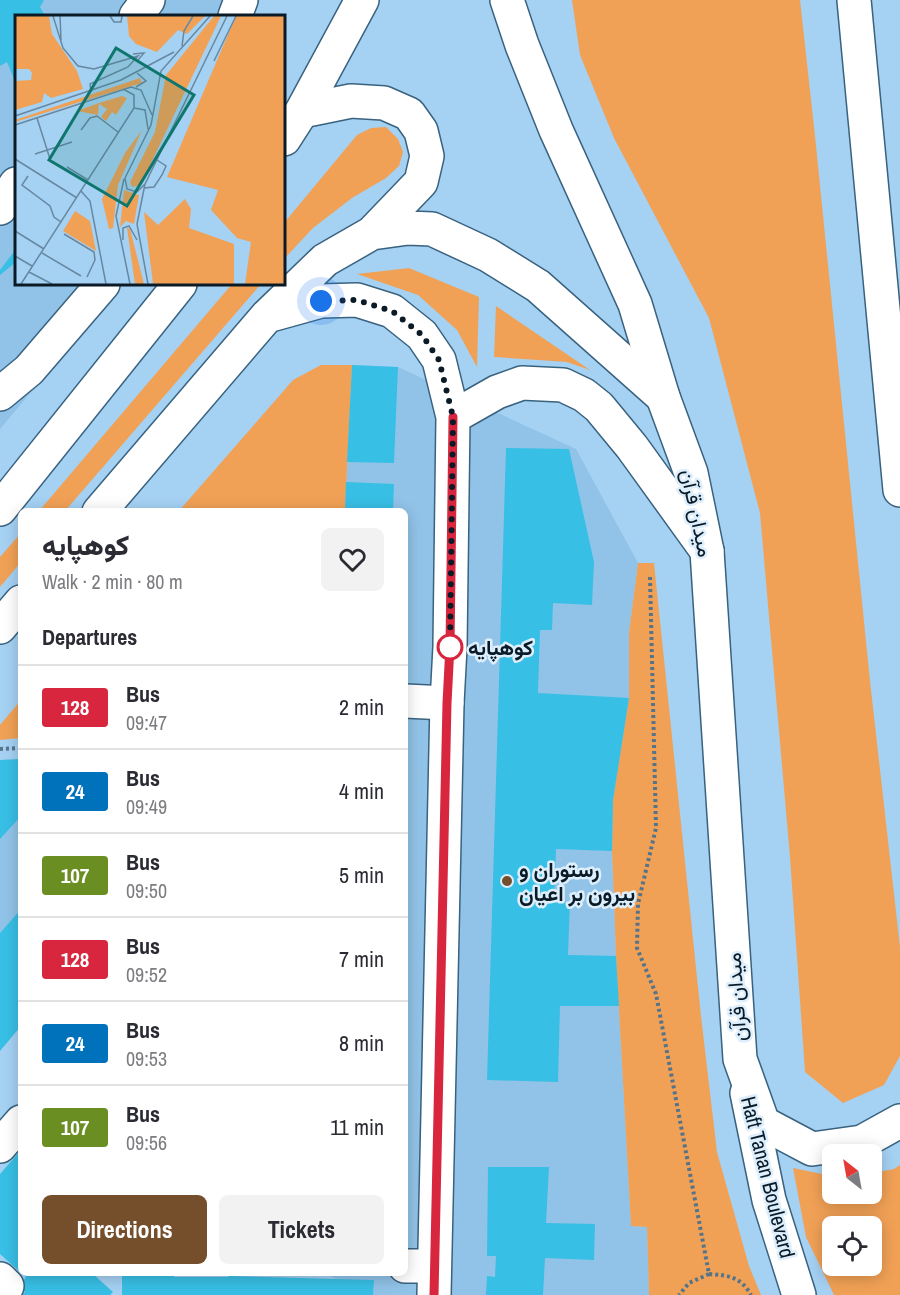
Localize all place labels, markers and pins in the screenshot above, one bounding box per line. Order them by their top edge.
place label: کوهپایه [468,633,533,662]
marker: کوهپایه [437,634,463,660]
place label: رستوران و بیرون بر اعيان [519,855,635,908]
marker: رستوران و بیرون بر اعيان [500,874,514,888]

